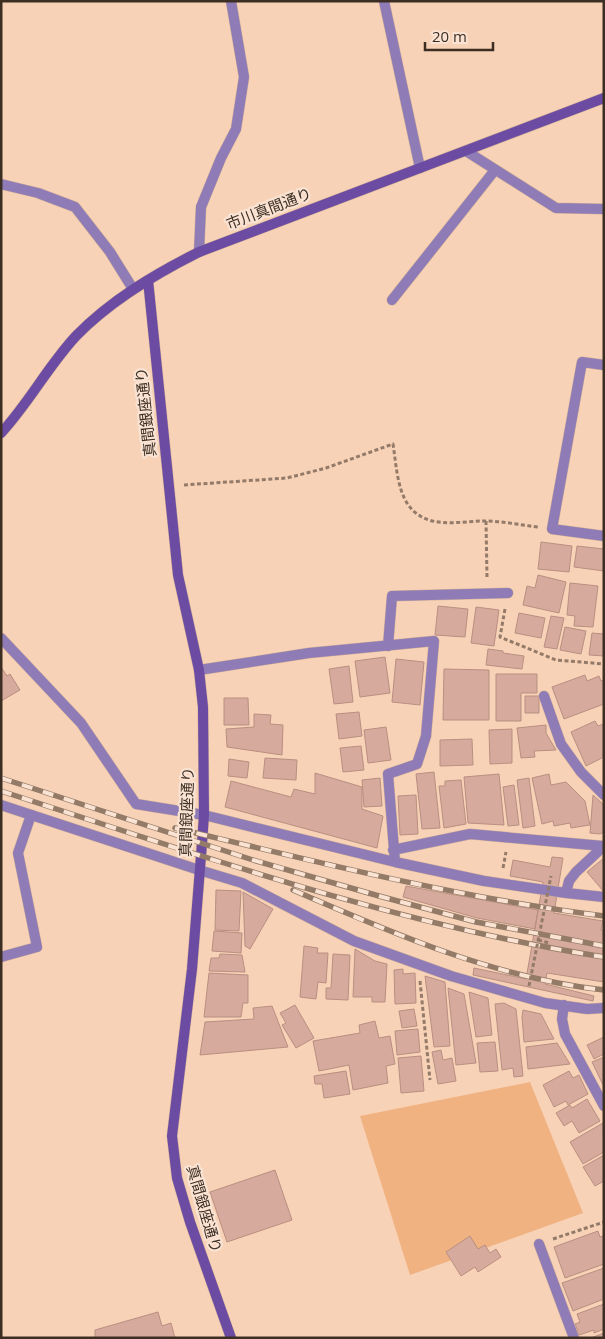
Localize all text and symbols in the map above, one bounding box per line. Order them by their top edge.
scale bar [425,20,492,52]
text: 20 m [432,26,467,46]
street label: 市川真間通り [223,183,314,234]
street label: 真間銀座通り [130,366,160,458]
street label: 真間銀座通り [174,767,198,857]
street label: 真間銀座通り [183,1163,227,1255]

